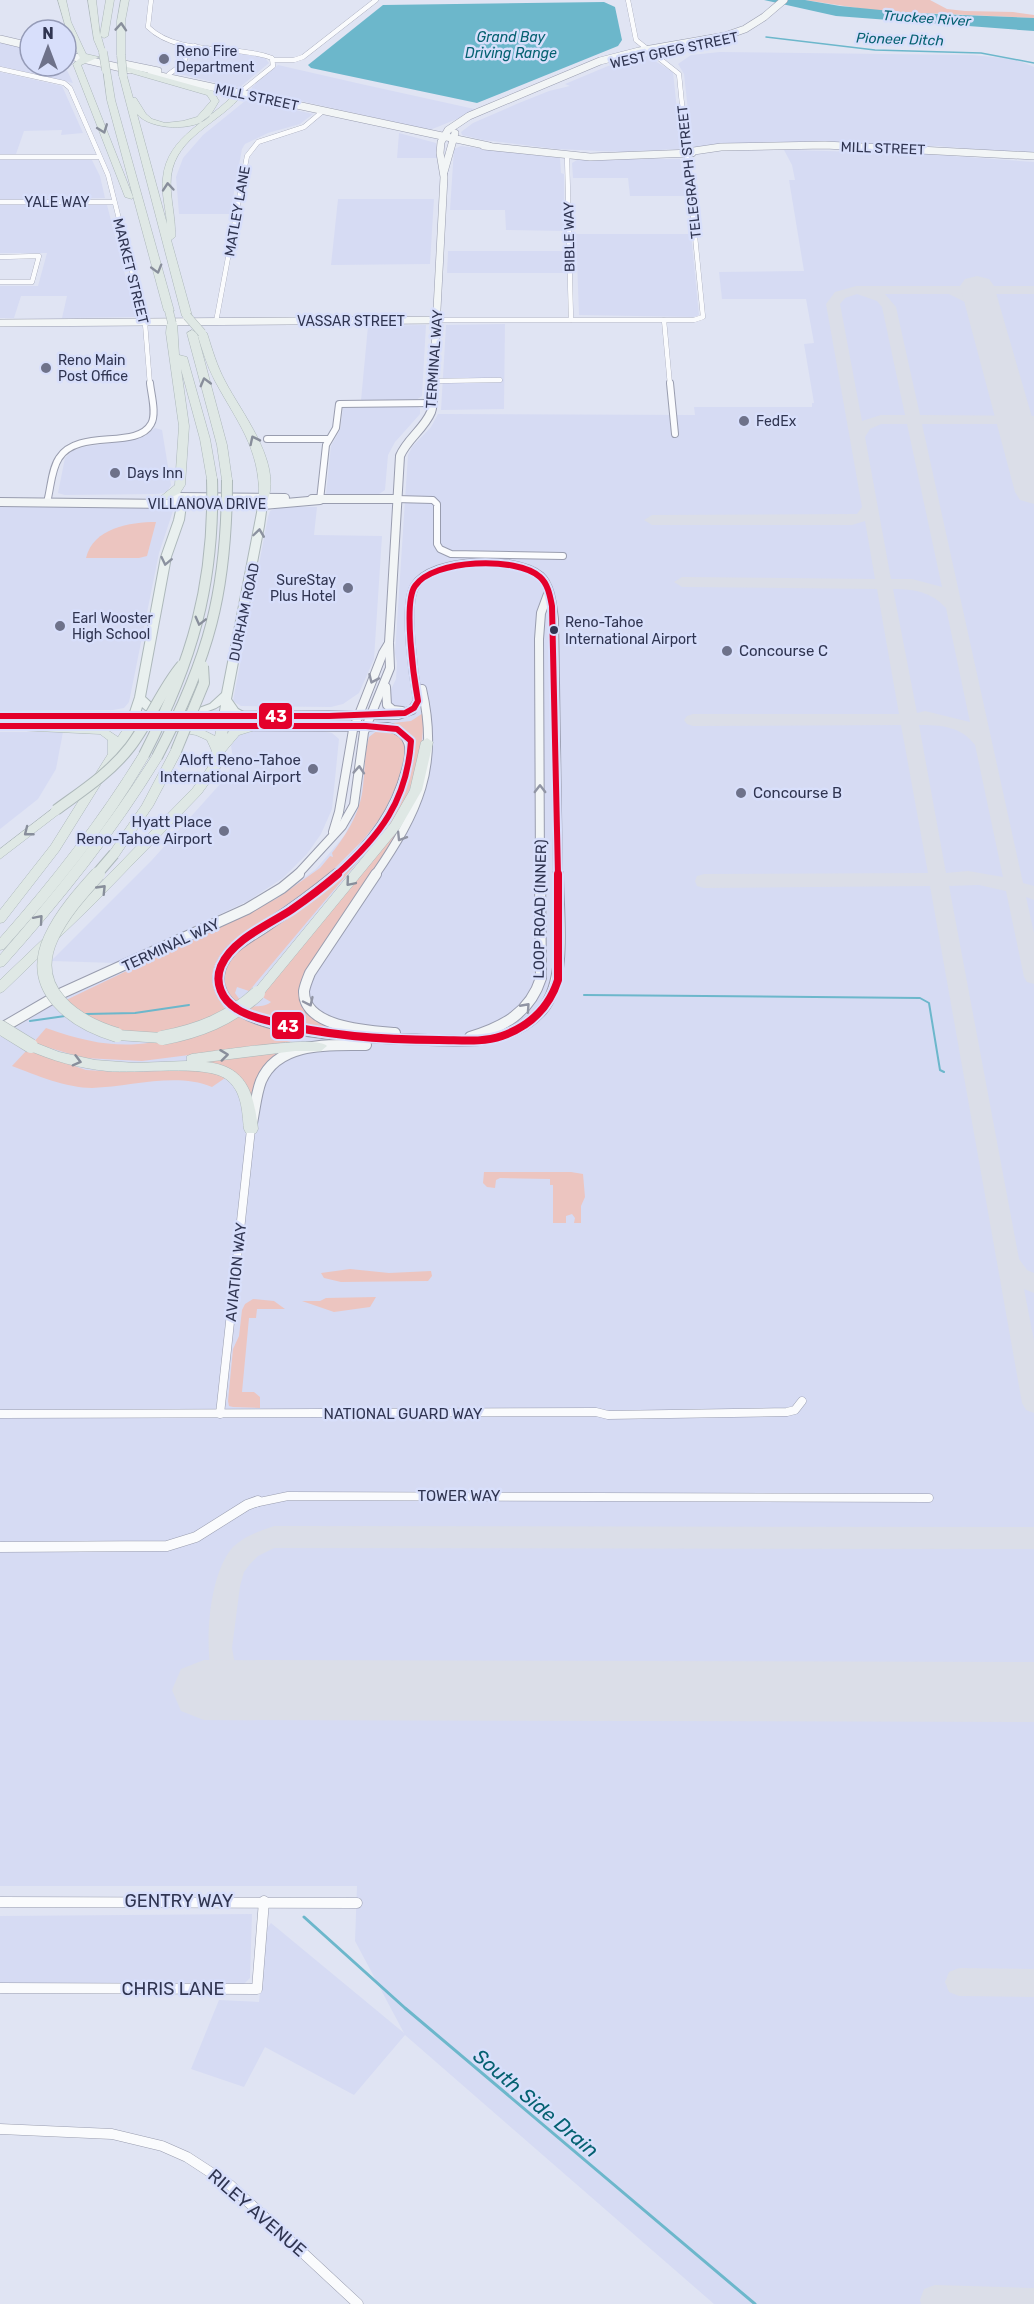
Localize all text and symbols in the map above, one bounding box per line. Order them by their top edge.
water label: Truckee River [883,7,972,30]
north arrow [18,18,78,78]
one-way arrow [114,23,127,32]
text: N [42,24,54,43]
water label: Grand Bay Driving Range [465,29,557,62]
street label: WEST GREG STREET [609,29,740,72]
water label: Pioneer Ditch [856,29,944,50]
place label: Reno Fire Department [176,43,255,76]
marker: Reno Fire Department [157,52,171,66]
street label: MILL STREET [214,80,300,115]
street label: TELEGRAPH STREET [674,104,705,240]
one-way arrow [96,122,108,133]
street label: MILL STREET [840,139,926,158]
street label: MATLEY LANE [221,165,254,258]
one-way arrow [162,182,175,192]
street label: YALE WAY [24,194,90,211]
street label: BIBLE WAY [560,202,579,272]
street label: MARKET STREET [109,216,152,326]
one-way arrow [150,263,162,273]
street label: TERMINAL WAY [423,309,446,409]
street label: VASSAR STREET [297,313,405,330]
place label: Reno Main Post Office [58,352,128,385]
marker: Reno Main Post Office [39,361,53,375]
one-way arrow [200,377,212,388]
place label: FedEx [756,413,797,430]
marker: FedEx [737,414,751,428]
one-way arrow [250,436,261,447]
place label: Days Inn [127,465,183,482]
marker: Days Inn [108,466,122,480]
street label: VILLANOVA DRIVE [148,496,266,513]
one-way arrow [253,529,265,538]
one-way arrow [160,555,173,565]
street label: DURHAM ROAD [226,561,263,663]
place label: SureStay Plus Hotel [270,572,336,605]
marker: SureStay Plus Hotel [341,581,355,595]
place label: Earl Wooster High School [72,610,154,643]
place label: Reno-Tahoe International Airport [565,614,697,648]
one-way arrow [195,615,207,625]
marker: Earl Wooster High School [53,619,67,633]
marker: Reno-Tahoe International Airport [548,624,560,636]
place label: Concourse C [739,642,828,660]
marker: Concourse C [720,644,734,658]
one-way arrow [369,673,381,684]
line badge: 43 [258,702,293,730]
text: 43 [265,707,287,726]
place label: Aloft Reno-Tahoe International Airport [160,751,301,786]
marker: Aloft Reno-Tahoe International Airport [306,762,320,776]
one-way arrow [352,765,365,774]
place label: Concourse B [753,784,842,802]
one-way arrow [534,785,546,794]
marker: Concourse B [734,786,748,800]
place label: Hyatt Place Reno-Tahoe Airport [76,813,212,848]
marker: Hyatt Place Reno-Tahoe Airport [217,824,231,838]
one-way arrow [24,825,35,836]
one-way arrow [396,831,408,841]
street label: LOOP ROAD (INNER) [530,839,550,979]
one-way arrow [346,876,357,887]
one-way arrow [95,885,106,896]
street label: TERMINAL WAY [119,914,223,976]
one-way arrow [32,915,43,926]
one-way arrow [302,996,314,1007]
one-way arrow [519,1003,530,1013]
line badge: 43 [271,1011,305,1040]
text: 43 [277,1017,299,1036]
one-way arrow [220,1049,229,1062]
one-way arrow [72,1054,82,1067]
street label: AVIATION WAY [222,1221,250,1322]
street label: NATIONAL GUARD WAY [324,1405,483,1423]
street label: TOWER WAY [417,1487,501,1505]
street label: GENTRY WAY [124,1890,234,1912]
street label: CHRIS LANE [122,1978,224,2000]
water label: South Side Drain [468,2044,604,2162]
street label: RILEY AVENUE [203,2164,311,2262]

